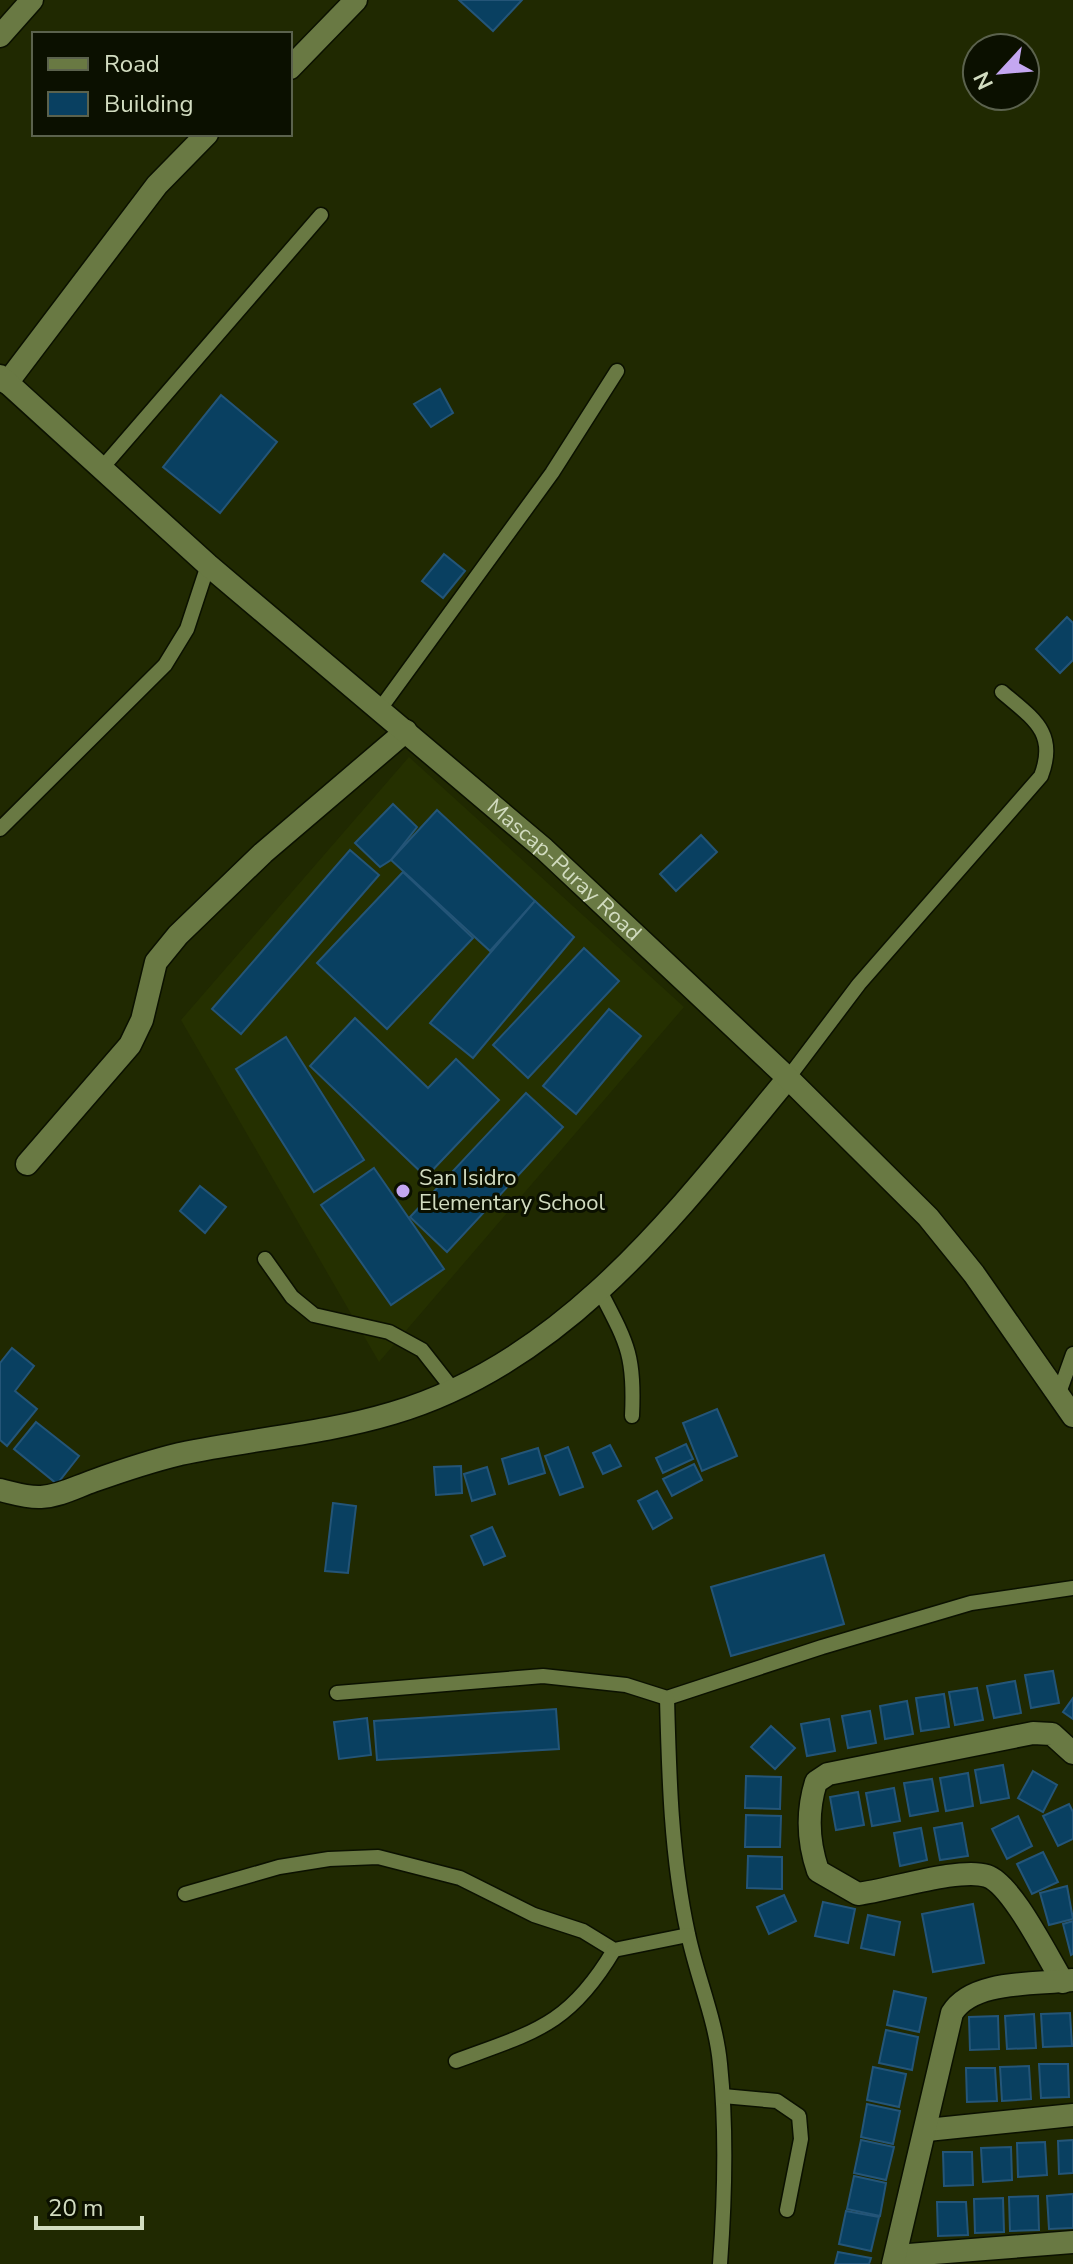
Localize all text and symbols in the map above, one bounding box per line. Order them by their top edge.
legend [32,32,292,136]
north arrow [961,32,1041,112]
text: Road [104,48,160,80]
text: N [967,66,1001,94]
text: Building [104,88,194,120]
street label: Mascap-Puray Road [480,792,648,948]
place label: San Isidro Elementary School [419,1163,605,1218]
marker: San Isidro Elementary School [394,1182,412,1200]
scale bar [36,2180,142,2230]
text: 20 m [48,2192,104,2224]

